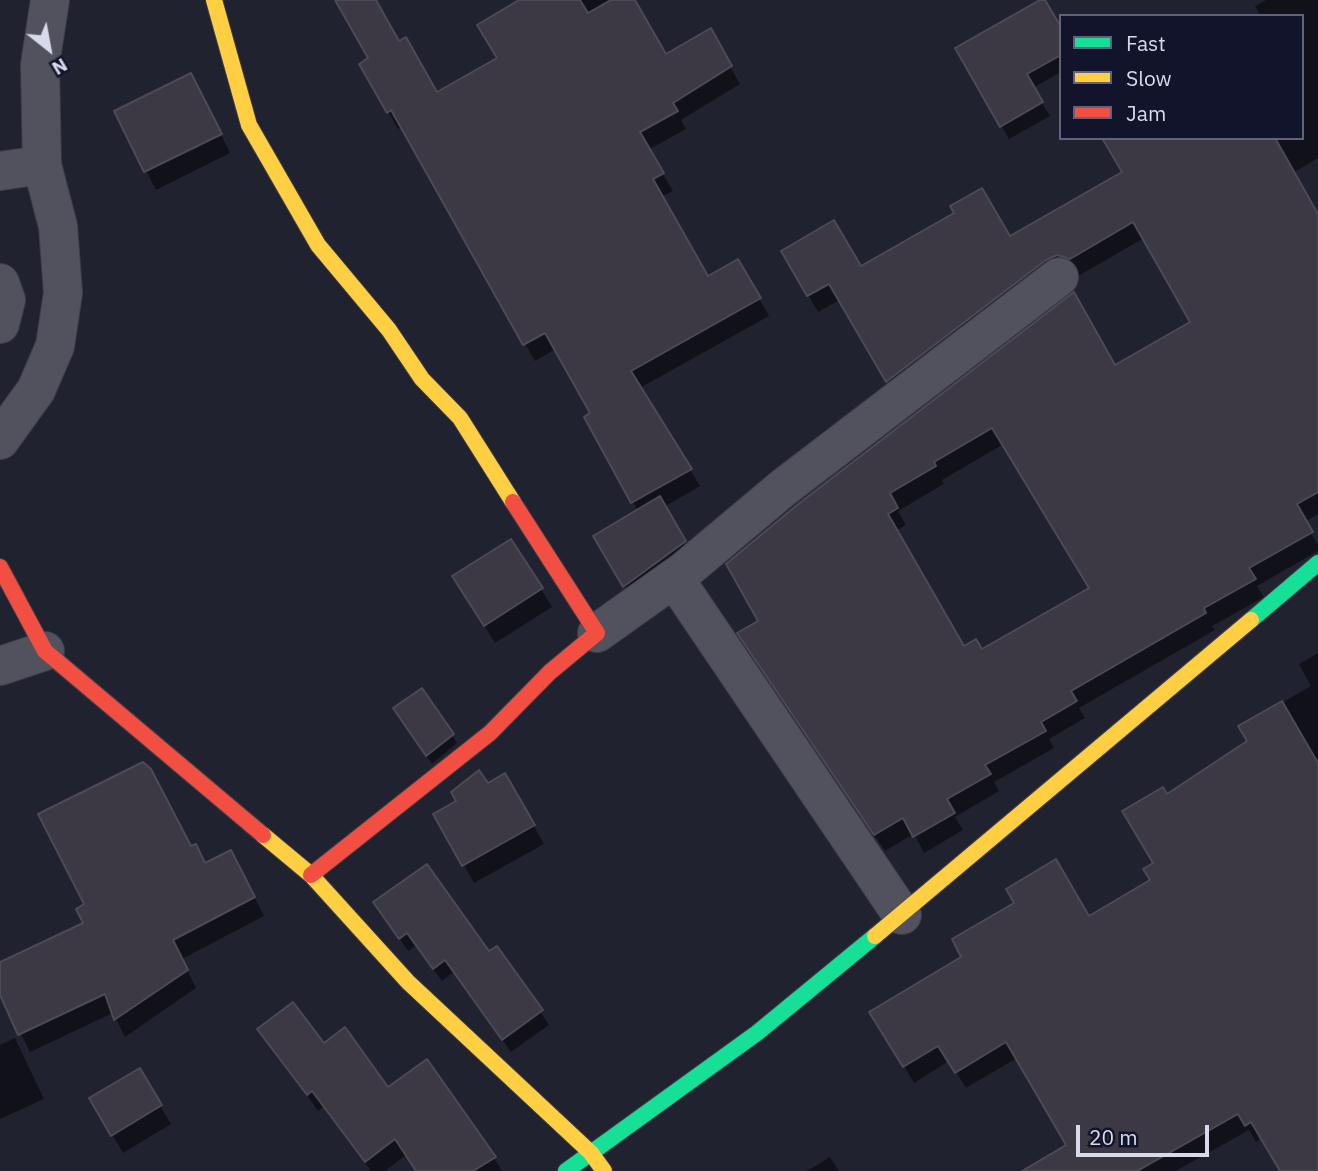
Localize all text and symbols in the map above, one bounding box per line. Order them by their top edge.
north arrow [14,14,84,84]
legend [1059,14,1304,140]
text: Fast [1126,29,1166,57]
text: N [48,53,72,81]
text: Slow [1126,64,1172,92]
text: Jam [1126,99,1166,127]
scale bar [1080,1112,1213,1156]
text: 20 m [1089,1123,1138,1151]

